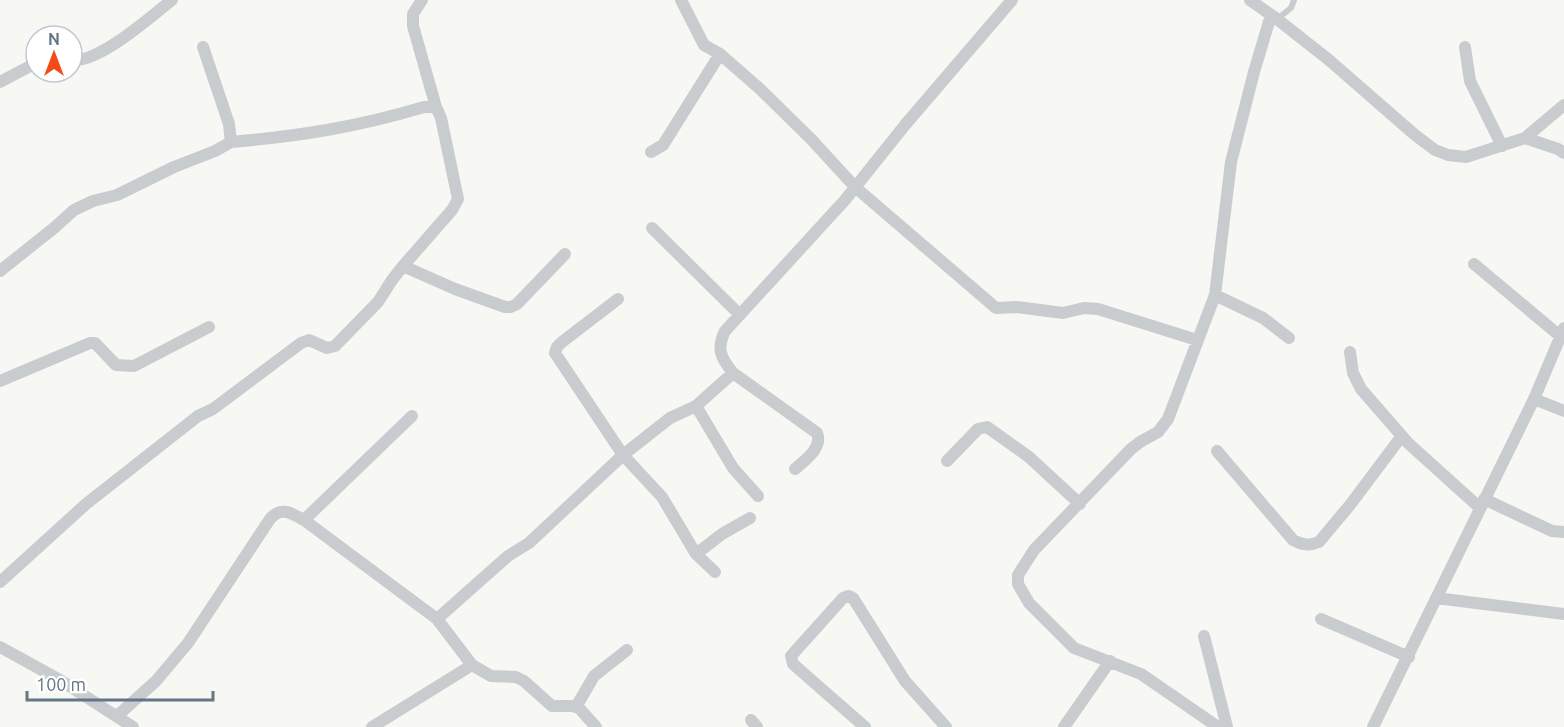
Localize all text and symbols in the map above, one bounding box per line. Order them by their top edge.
north arrow [24,24,84,84]
text: N [48,30,60,48]
scale bar [27,664,213,702]
text: 100 m [36,674,86,694]

